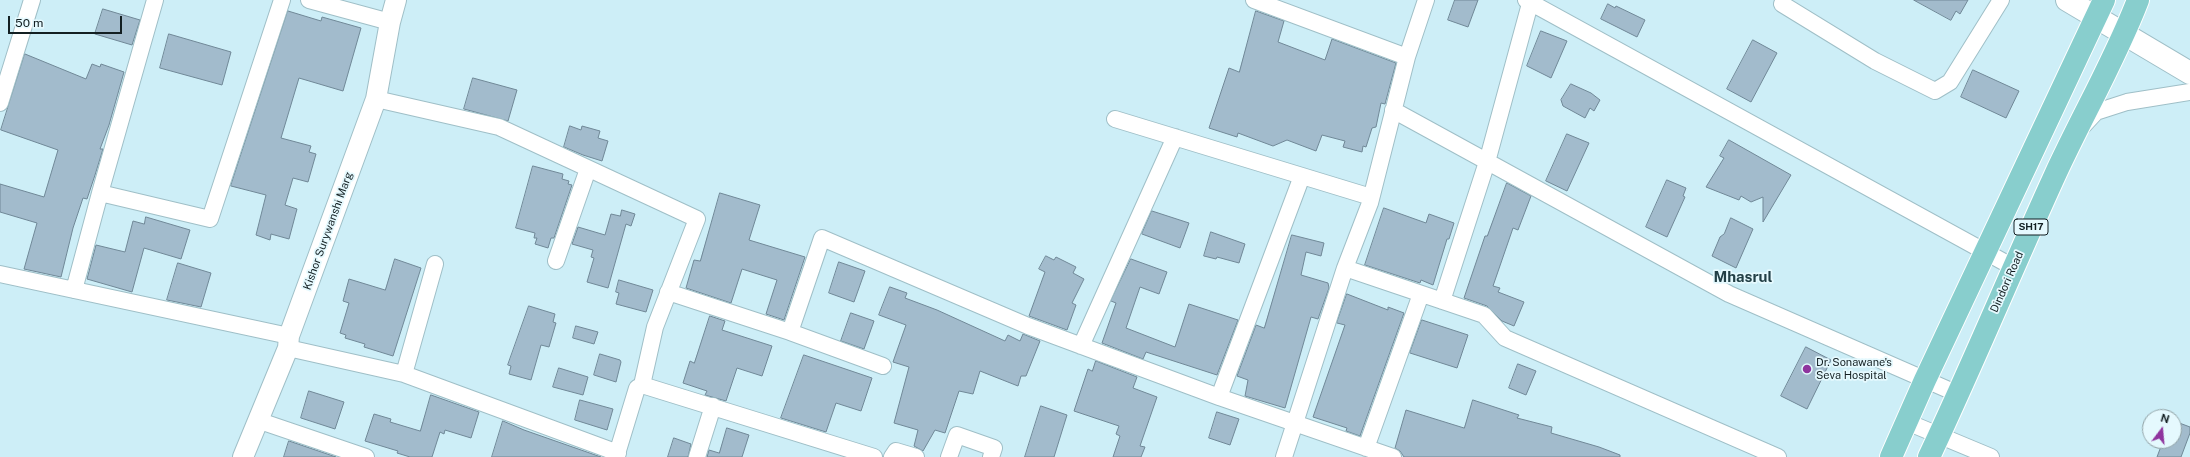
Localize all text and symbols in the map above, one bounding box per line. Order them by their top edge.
scale bar [10,8,124,34]
text: 50 m [15,16,43,30]
street label: Kishor Surywanshi Marg [301,170,355,292]
road number: SH17 [2014,219,2048,235]
street label: Dindori Road [1988,249,2026,315]
district label: Mhasrul [1713,268,1773,286]
place label: Dr. Sonawane's Seva Hospital [1816,356,1892,382]
marker: Dr. Sonawane's Seva Hospital [1801,363,1813,375]
north arrow [2142,409,2182,449]
text: N [2159,411,2171,425]

